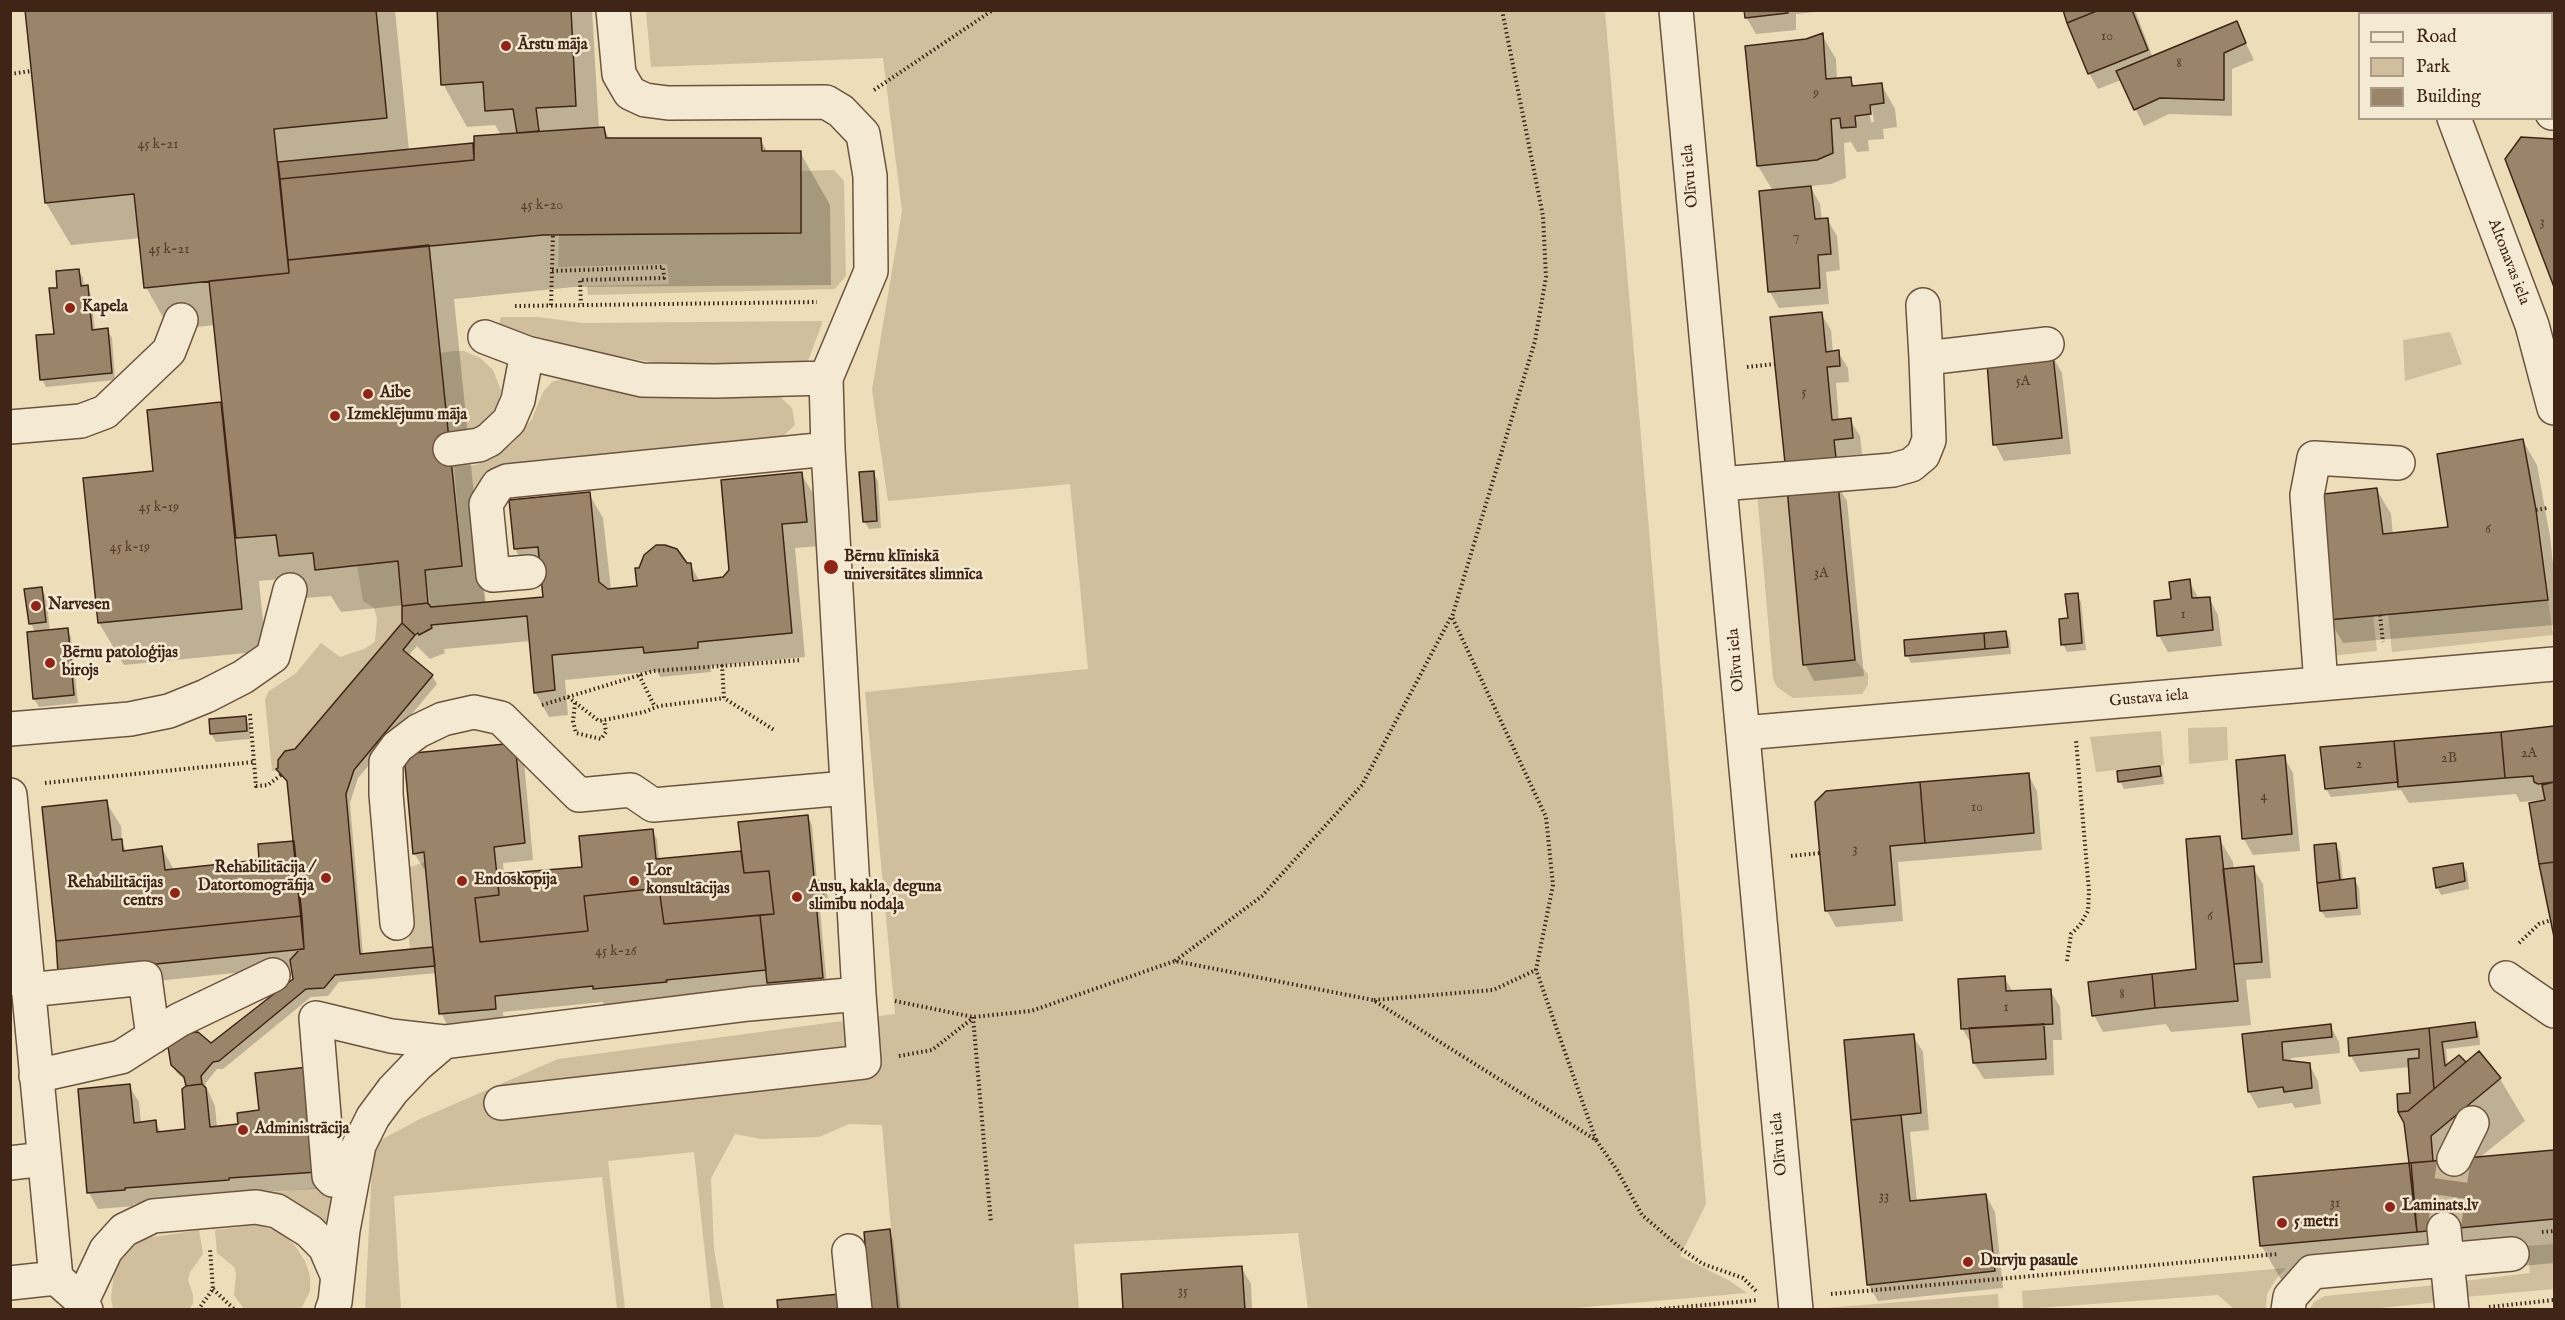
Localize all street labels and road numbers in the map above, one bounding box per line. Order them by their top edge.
street label: Olīvu iela [1679,143,1703,209]
street label: Altonavas iela [2483,216,2533,308]
street label: Olīvu iela [1725,627,1749,693]
street label: Gustava iela [2109,686,2189,712]
street label: Olīvu iela [1768,1111,1792,1177]

